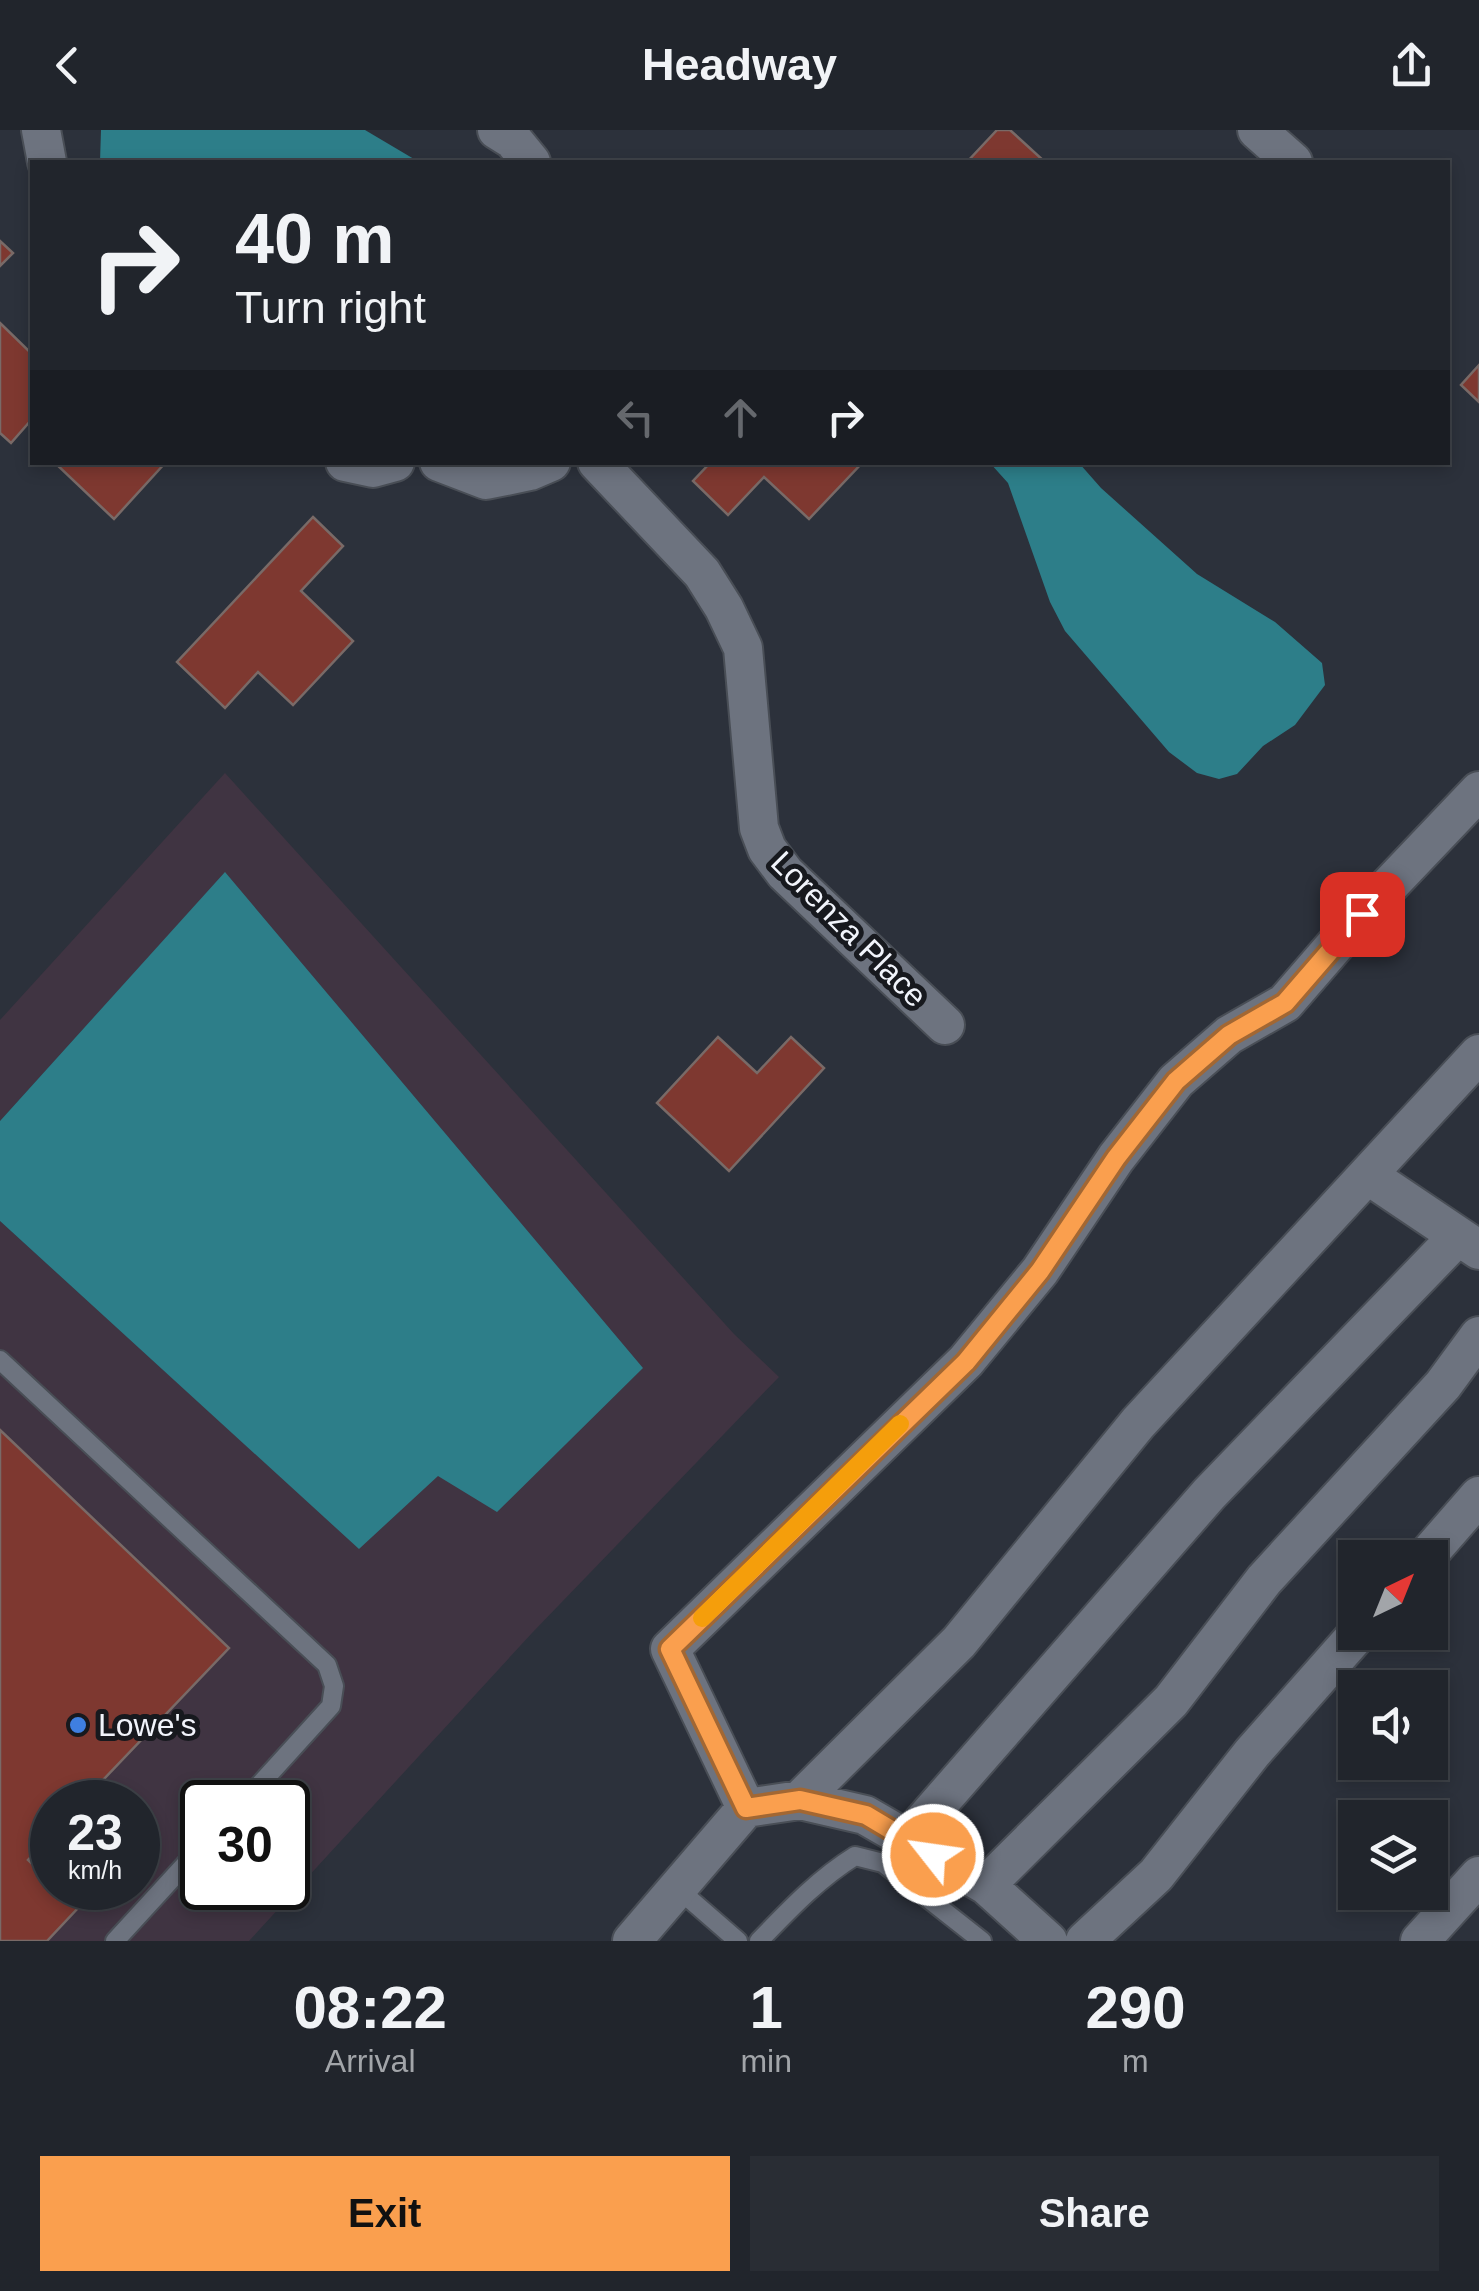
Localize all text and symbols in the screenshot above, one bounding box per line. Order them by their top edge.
icon: back [40,38,95,93]
icon: share [1384,38,1439,93]
text: Headway [642,39,837,90]
icon: right [70,200,200,330]
text: 40 m [235,200,395,278]
text: Turn right [235,282,426,333]
icon: left [608,390,663,445]
icon: ahead [713,390,768,445]
icon: right [818,390,873,445]
street label: Lorenza Place [764,844,934,1014]
pin [1320,872,1405,957]
icon: arrive [1335,887,1390,942]
north arrow [1338,1540,1448,1650]
map controls [1338,1540,1448,1910]
button: sound [1338,1670,1448,1780]
place label: Lowe's [98,1707,197,1743]
marker: Lowe's [67,1714,89,1736]
speed limit sign: 30 [180,1780,310,1910]
button: layers [1338,1800,1448,1910]
position arrow [881,1803,985,1907]
text: 23 [67,1805,123,1861]
text: km/h [68,1856,122,1884]
text: 08:22 [293,1974,447,2041]
text: 1 [749,1974,783,2041]
text: 290 [1085,1974,1186,2041]
text: Arrival [325,2043,416,2079]
text: min [740,2043,792,2079]
text: m [1122,2043,1149,2079]
button: Exit [40,2156,730,2271]
button: Share [750,2156,1439,2271]

